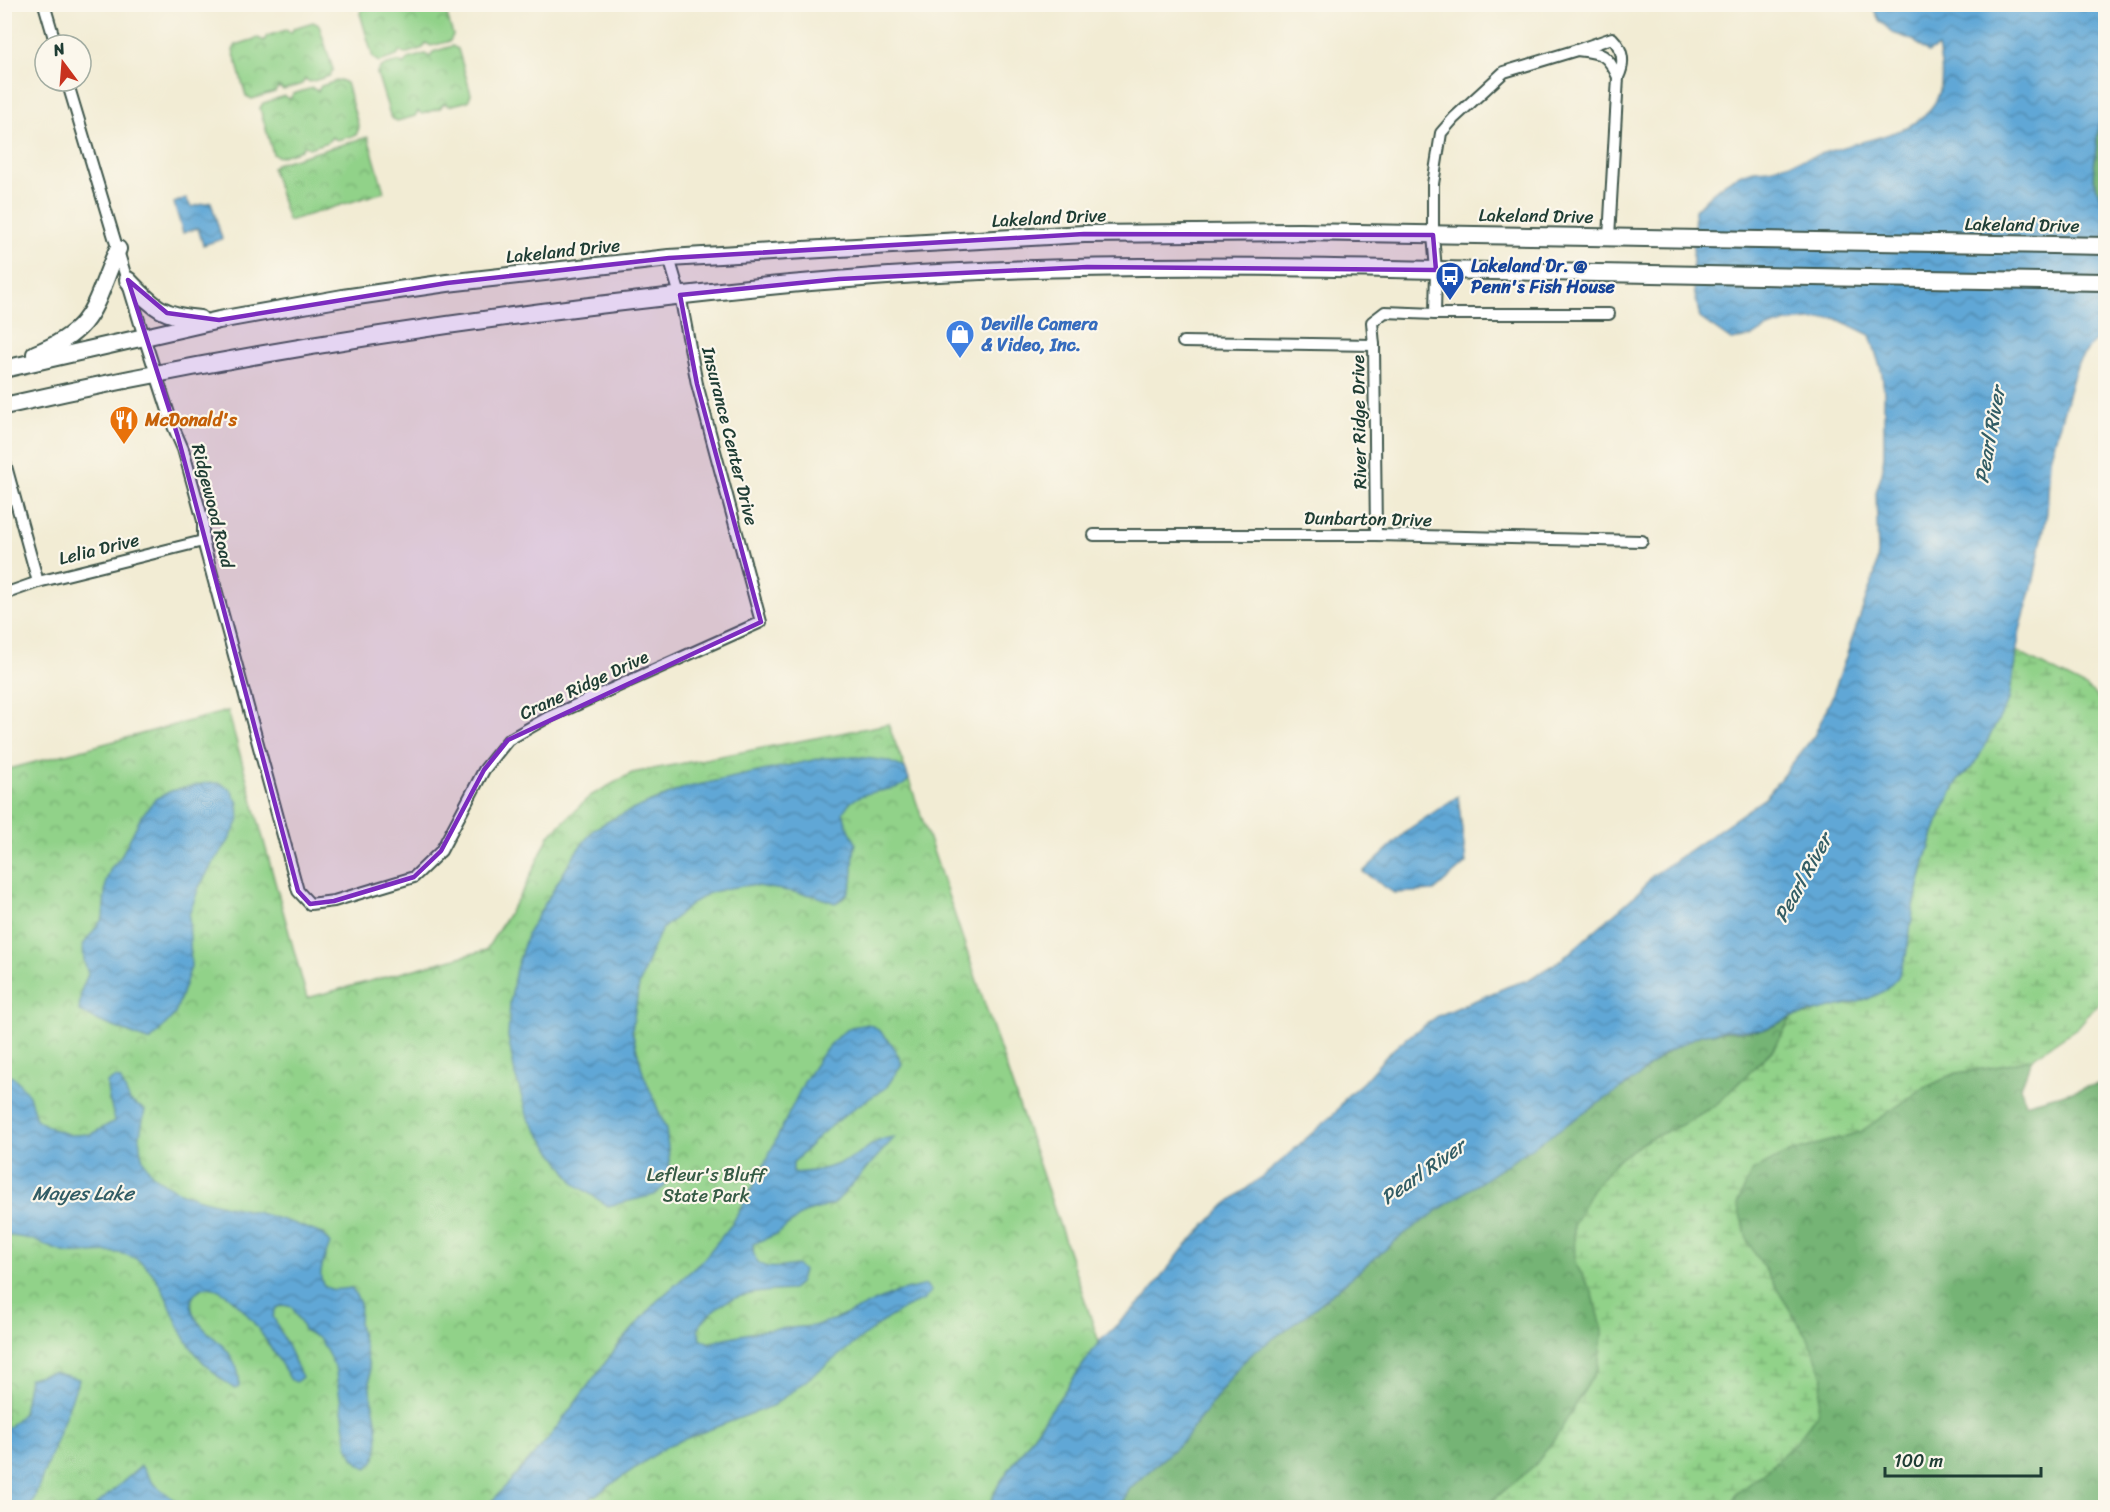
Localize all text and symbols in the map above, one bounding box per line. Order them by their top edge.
north arrow [33,33,93,93]
text: N [49,33,69,65]
street label: Lakeland Drive [991,199,1107,237]
street label: Lakeland Drive [1478,199,1594,233]
street label: Lakeland Drive [1964,208,2080,242]
street label: Lakeland Drive [504,229,622,273]
place label: Lakeland Dr. @ Penn's Fish House [1471,250,1615,303]
bus stop icon: Lakeland Dr. @ Penn's Fish House [1434,260,1466,302]
place label: Deville Camera & Video, Inc. [981,308,1099,361]
shop icon: Deville Camera & Video, Inc. [944,318,976,360]
street label: Insurance Center Drive [692,342,768,529]
street label: River Ridge Drive [1342,354,1376,489]
water label: Pearl River [1964,380,2016,486]
restaurant icon: McDonald's [108,404,140,446]
place label: McDonald's [144,404,238,436]
street label: Ridgewood Road [182,441,244,573]
street label: Dunbarton Drive [1304,502,1432,536]
street label: Lelia Drive [55,524,143,574]
street label: Crane Ridge Drive [514,641,654,729]
water label: Pearl River [1764,824,1844,929]
water label: Pearl River [1373,1128,1476,1214]
park label: Lefleur's Bluff State Park [647,1159,768,1212]
water label: Mayes Lake [32,1176,136,1211]
scale bar [1885,1440,2041,1478]
text: 100 m [1894,1445,1943,1477]

